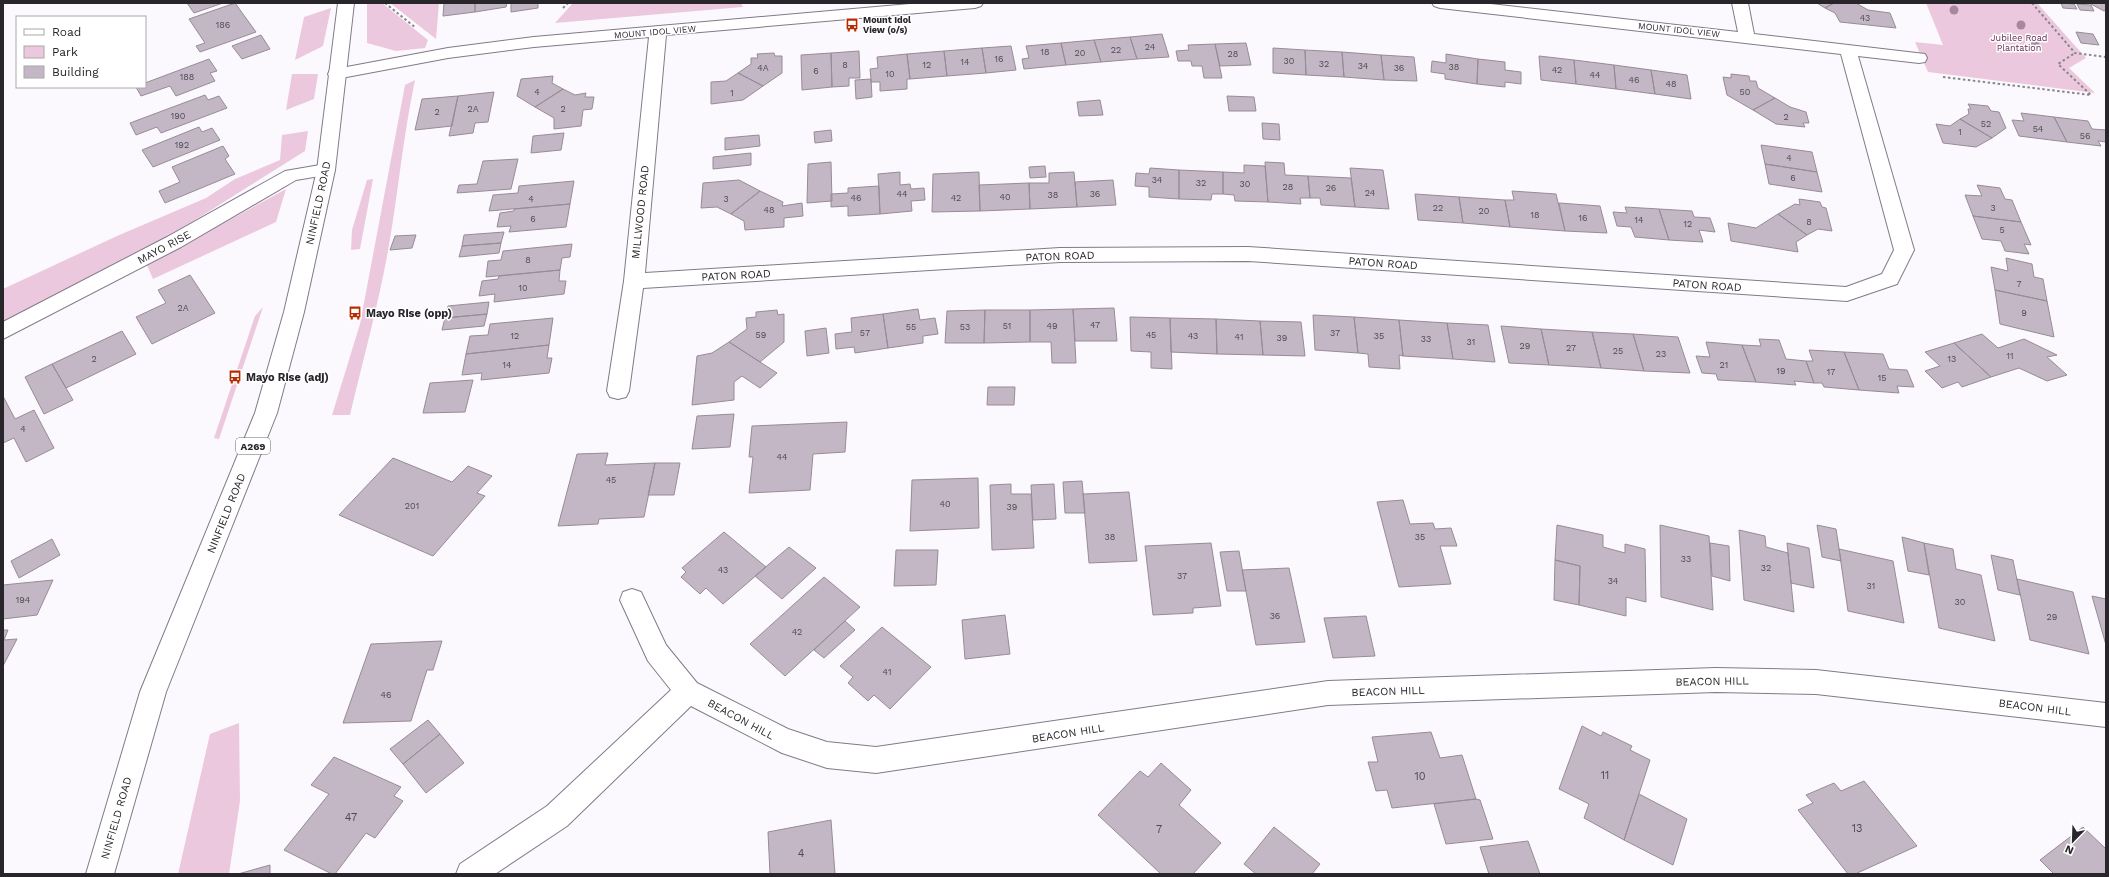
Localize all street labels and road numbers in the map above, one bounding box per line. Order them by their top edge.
street label: MOUNT IDOL VIEW [1638,21,1721,39]
street label: MOUNT IDOL VIEW [614,23,697,41]
street label: NINFIELD ROAD [303,160,334,246]
street label: MILLWOOD ROAD [629,165,652,260]
street label: MAYO RISE [135,228,193,267]
street label: PATON ROAD [1025,249,1095,264]
street label: PATON ROAD [1348,255,1418,272]
street label: PATON ROAD [701,267,771,284]
street label: PATON ROAD [1672,277,1742,294]
road number: A269 [236,438,270,454]
street label: NINFIELD ROAD [205,471,248,555]
street label: BEACON HILL [1675,674,1749,689]
street label: BEACON HILL [1351,684,1425,699]
street label: BEACON HILL [705,696,777,743]
street label: BEACON HILL [1998,697,2073,718]
street label: BEACON HILL [1031,721,1106,746]
street label: NINFIELD ROAD [99,775,134,861]

